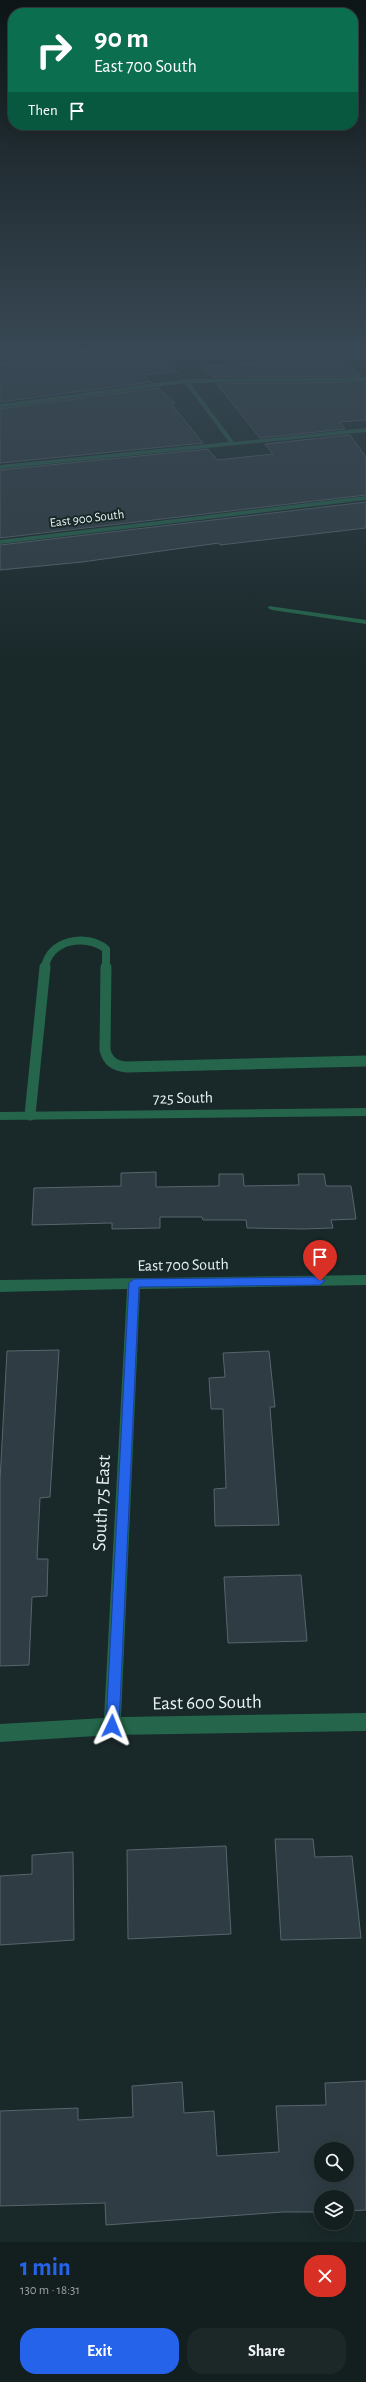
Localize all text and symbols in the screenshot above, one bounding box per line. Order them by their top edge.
icon: right [28,24,80,76]
text: 90 m [94,25,149,53]
text: East 700 South [94,58,197,76]
icon: arrive [66,100,88,122]
text: Then [28,103,58,118]
street label: East 900 South [49,508,125,530]
street label: 725 South [153,1089,213,1107]
pin [303,1240,337,1281]
icon: arrive [309,1246,331,1268]
street label: East 700 South [137,1256,229,1274]
street label: South 75 East [90,1454,114,1552]
street label: East 600 South [152,1693,262,1713]
position arrow [91,1705,133,1747]
map controls [314,2142,354,2230]
button: search [314,2142,354,2182]
button: layers [314,2190,354,2230]
button: close [304,2255,346,2297]
text: 1 min [20,2256,71,2280]
text: 130 m · 18:31 [20,2284,80,2297]
button: Exit [20,2328,179,2374]
button: Share [187,2328,346,2374]

